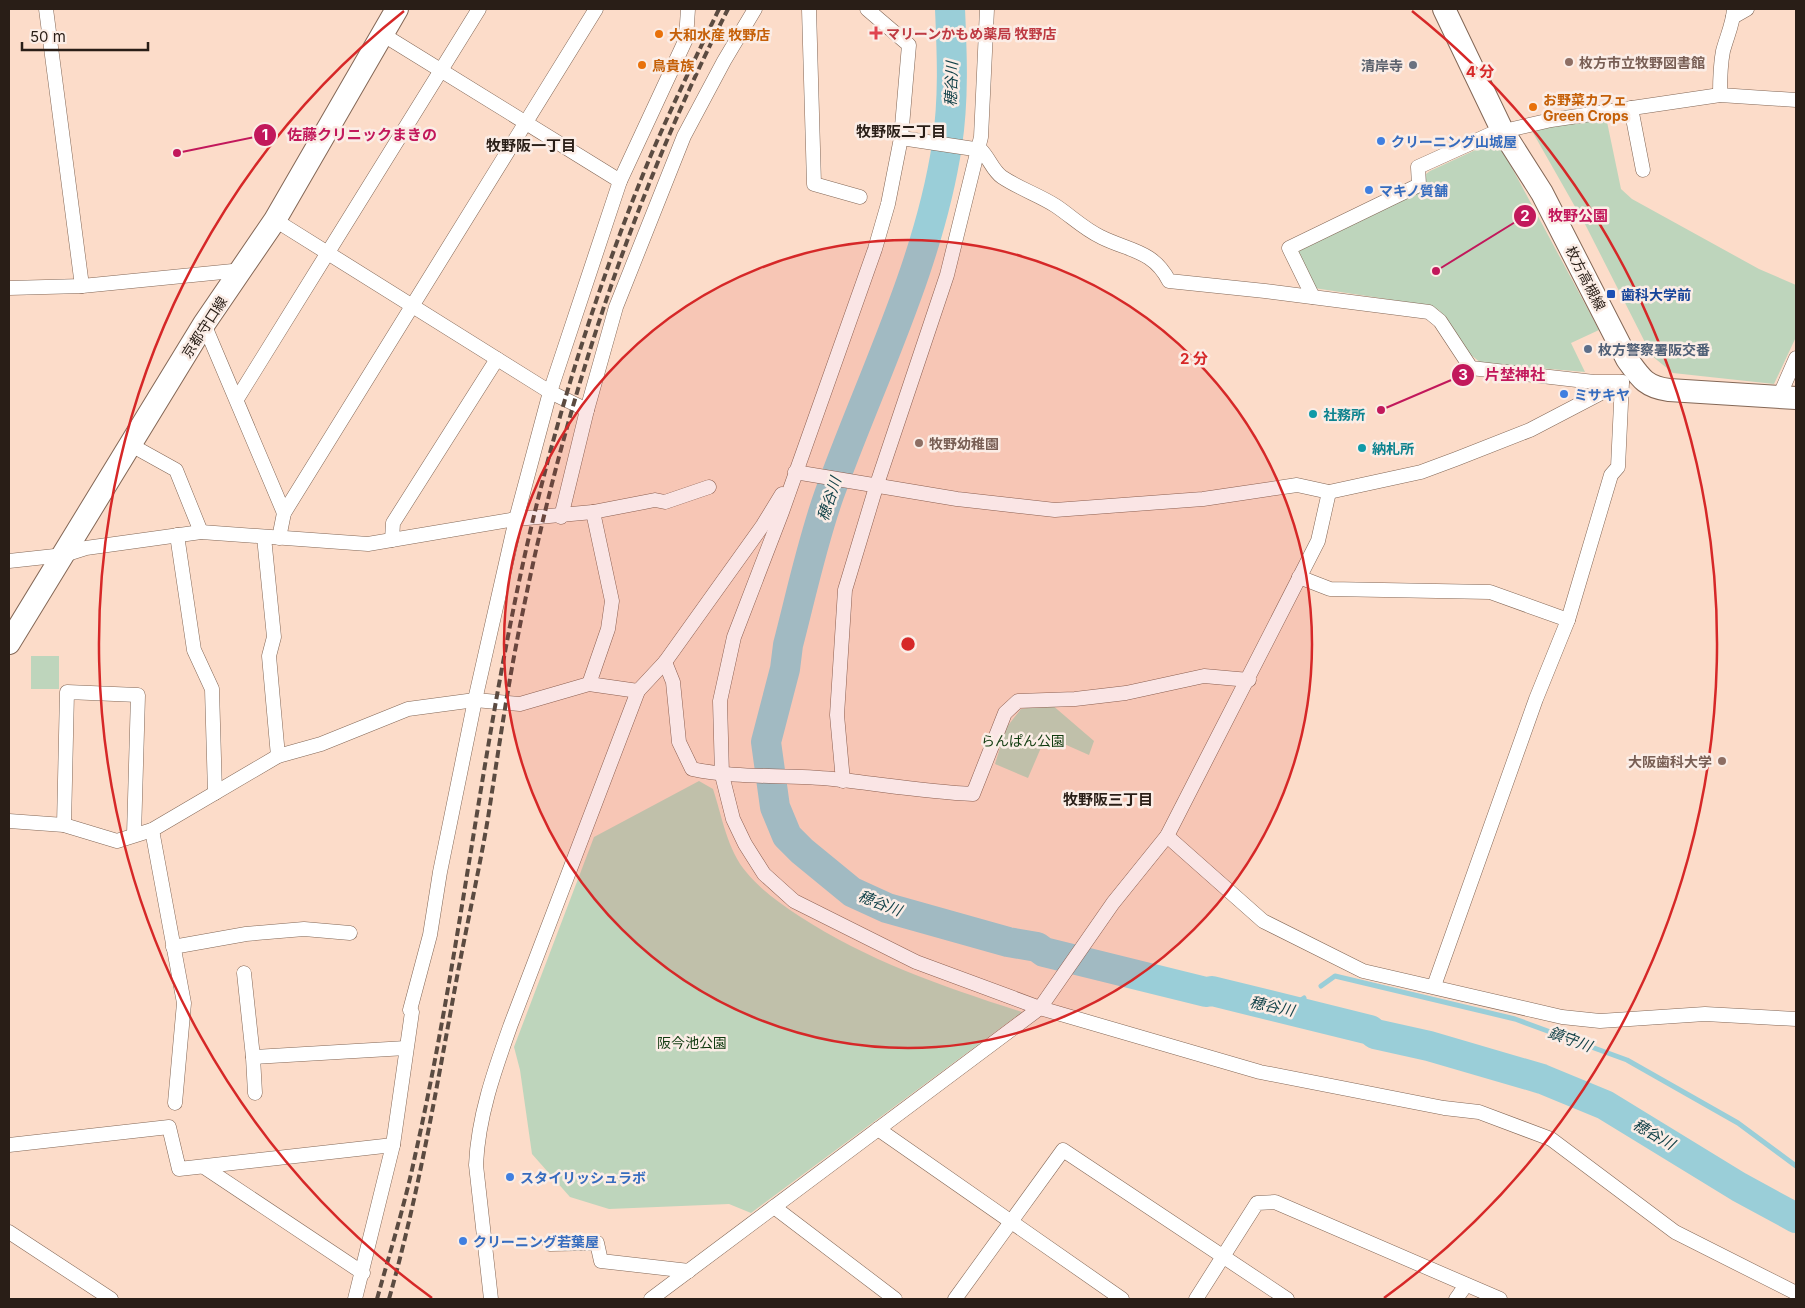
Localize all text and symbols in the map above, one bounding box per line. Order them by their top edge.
scale bar [22,20,149,52]
place label: マリーンかもめ薬局 牧野店 [886,25,1057,42]
place label: 大和水産 牧野店 [669,26,770,43]
text: 50 m [30,27,66,46]
marker: マリーンかもめ薬局 牧野店 [870,27,882,39]
marker: 大和水産 牧野店 [653,28,665,40]
place label: 枚方市立牧野図書館 [1579,54,1705,71]
marker: 枚方市立牧野図書館 [1563,56,1575,68]
place label: 鳥貴族 [652,57,695,74]
place label: 清岸寺 [1361,57,1403,74]
marker: 鳥貴族 [636,59,648,71]
water label: 穂谷川 [941,59,961,107]
marker: 清岸寺 [1407,59,1419,71]
text: 4 分 [1466,62,1494,81]
place label: お野菜カフェ Green Crops [1543,91,1629,124]
marker: お野菜カフェ Green Crops [1527,101,1539,113]
callout: 佐藤クリニックまきの [252,120,447,150]
district label: 牧野阪二丁目 [856,122,946,141]
text: 1 [262,125,268,144]
text: 佐藤クリニックまきの [287,125,437,144]
place label: クリーニング山城屋 [1391,133,1517,150]
marker: クリーニング山城屋 [1375,135,1387,147]
district label: 牧野阪一丁目 [486,136,576,155]
place label: マキノ質舗 [1379,182,1448,199]
marker: マキノ質舗 [1363,184,1375,196]
callout: 牧野公園 [1513,201,1618,231]
text: 2 [1520,206,1530,225]
text: 牧野公園 [1548,206,1608,225]
street label: 枚方高槻線 [1563,243,1609,313]
place label: 歯科大学前 [1621,286,1691,303]
marker: 歯科大学前 [1605,288,1617,300]
street label: 京都守口線 [178,293,230,361]
place label: 枚方警察署阪交番 [1598,341,1710,358]
marker: 枚方警察署阪交番 [1582,343,1594,355]
text: 2 分 [1180,349,1208,368]
callout: 片埜神社 [1450,360,1555,390]
text: 3 [1458,365,1468,384]
text: 片埜神社 [1485,365,1545,384]
place label: ミサキヤ [1574,386,1630,403]
marker: ミサキヤ [1558,388,1570,400]
place label: 社務所 [1323,406,1365,423]
marker: 社務所 [1307,408,1319,420]
place label: 牧野幼稚園 [929,435,999,452]
marker: 牧野幼稚園 [913,437,925,449]
place label: 納札所 [1372,440,1414,457]
marker: 納札所 [1356,442,1368,454]
water label: 穂谷川 [813,473,846,523]
centre of rings [899,635,917,653]
park label: らんぱん公園 [981,732,1065,749]
place label: 大阪歯科大学 [1628,753,1712,770]
marker: 大阪歯科大学 [1716,755,1728,767]
district label: 牧野阪三丁目 [1063,790,1153,809]
water label: 穂谷川 [856,886,906,921]
water label: 穂谷川 [1248,992,1298,1020]
water label: 鎮守川 [1546,1022,1596,1056]
park label: 阪今池公園 [657,1034,727,1051]
water label: 穂谷川 [1630,1115,1680,1154]
place label: スタイリッシュラボ [520,1169,646,1186]
marker: スタイリッシュラボ [504,1171,516,1183]
place label: クリーニング若葉屋 [473,1233,599,1250]
marker: クリーニング若葉屋 [457,1235,469,1247]

